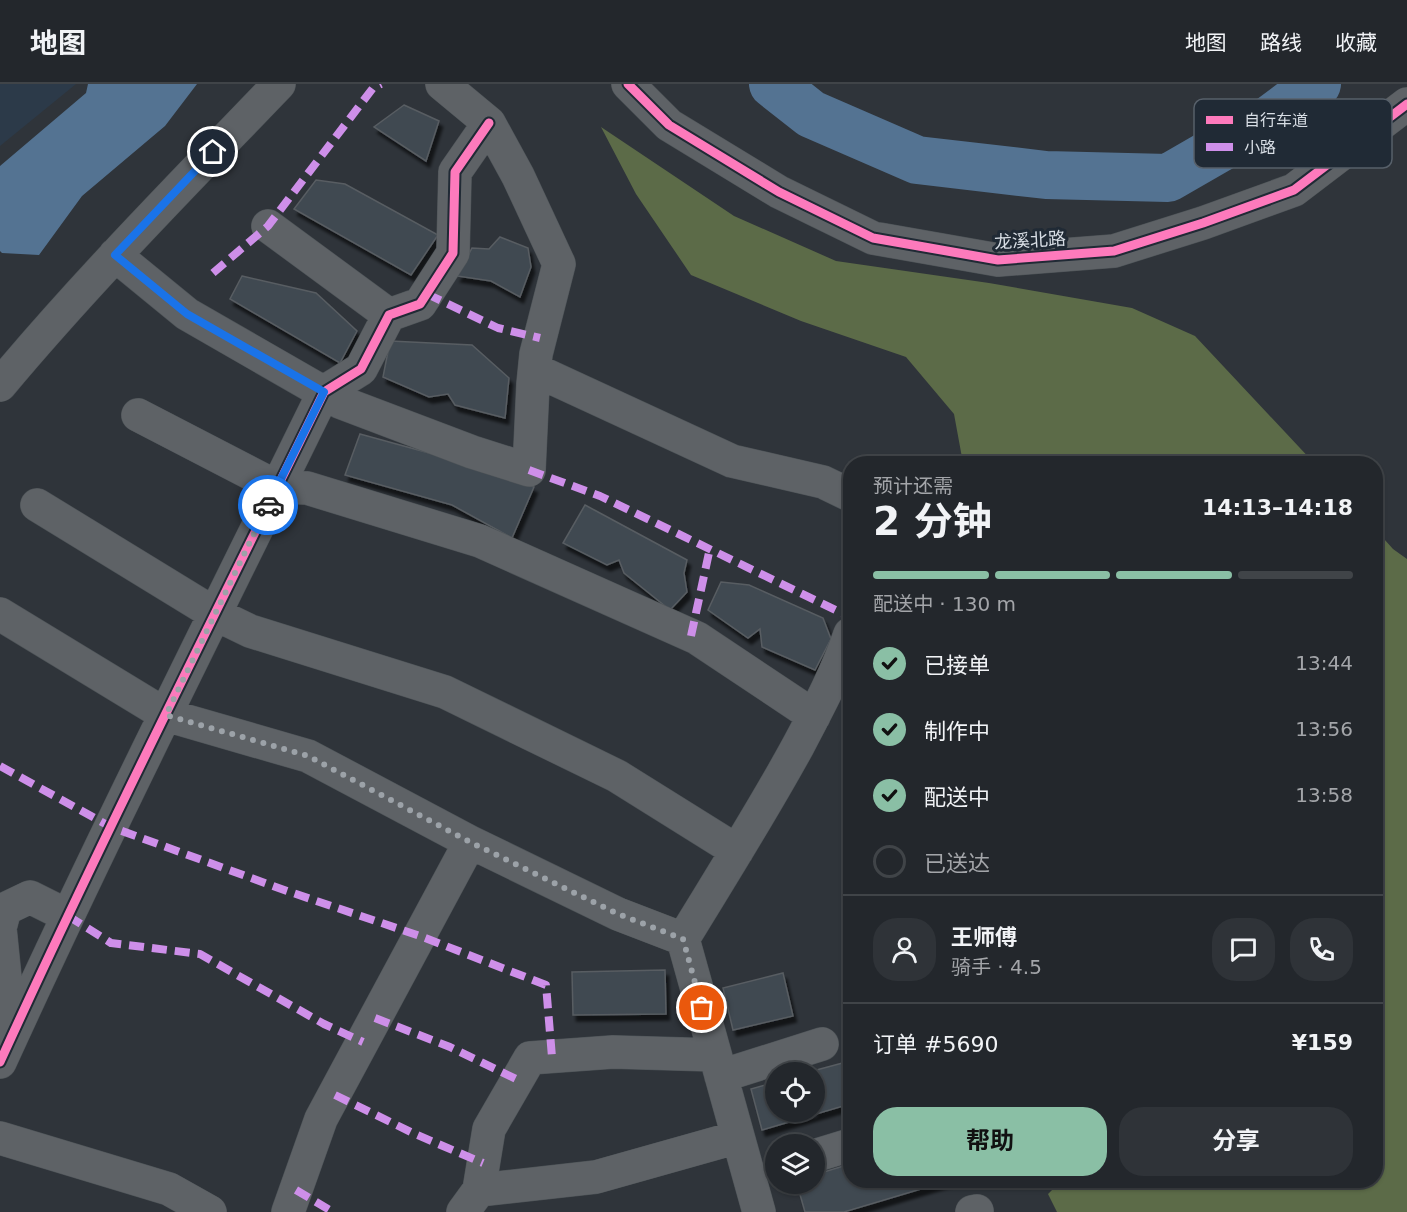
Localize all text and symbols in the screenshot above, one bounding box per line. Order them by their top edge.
text: 地图 [30,27,86,60]
text: 地图 [1185,31,1227,55]
text: 路线 [1260,31,1302,55]
text: 收藏 [1335,31,1377,55]
legend [1194,99,1392,168]
text: 自行车道 [1244,111,1308,130]
pin [187,126,238,177]
icon: home [196,135,229,168]
text: 小路 [1244,138,1276,157]
street label: 龙溪北路 [993,228,1067,252]
text: 预计还需 [873,474,953,498]
courier [238,475,298,535]
icon: car [252,489,285,522]
text: 14:13–14:18 [1202,495,1353,520]
text: 2 分钟 [873,499,992,544]
text: 配送中 · 130 m [873,592,1016,616]
icon: check [873,647,906,680]
text: 13:44 [1295,651,1353,675]
text: 已接单 [924,653,990,678]
icon: check [873,713,906,746]
text: 13:56 [1295,717,1353,741]
text: 制作中 [924,719,990,744]
icon: check [873,779,906,812]
text: 13:58 [1295,783,1353,807]
text: 配送中 [924,785,990,810]
text: 已送达 [924,851,990,876]
button: person [873,918,936,981]
button: chat [1212,918,1275,981]
button: phone [1290,918,1353,981]
text: 王师傅 [951,925,1017,950]
text: 骑手 · 4.5 [951,955,1042,979]
pin [676,982,727,1033]
icon: bag [685,991,718,1024]
text: ¥159 [1292,1030,1353,1055]
text: 订单 #5690 [873,1032,998,1057]
map controls [765,1062,825,1194]
button: locate [765,1062,825,1122]
button: 帮助 [873,1107,1107,1176]
button: 分享 [1119,1107,1353,1176]
button: layers [765,1134,825,1194]

